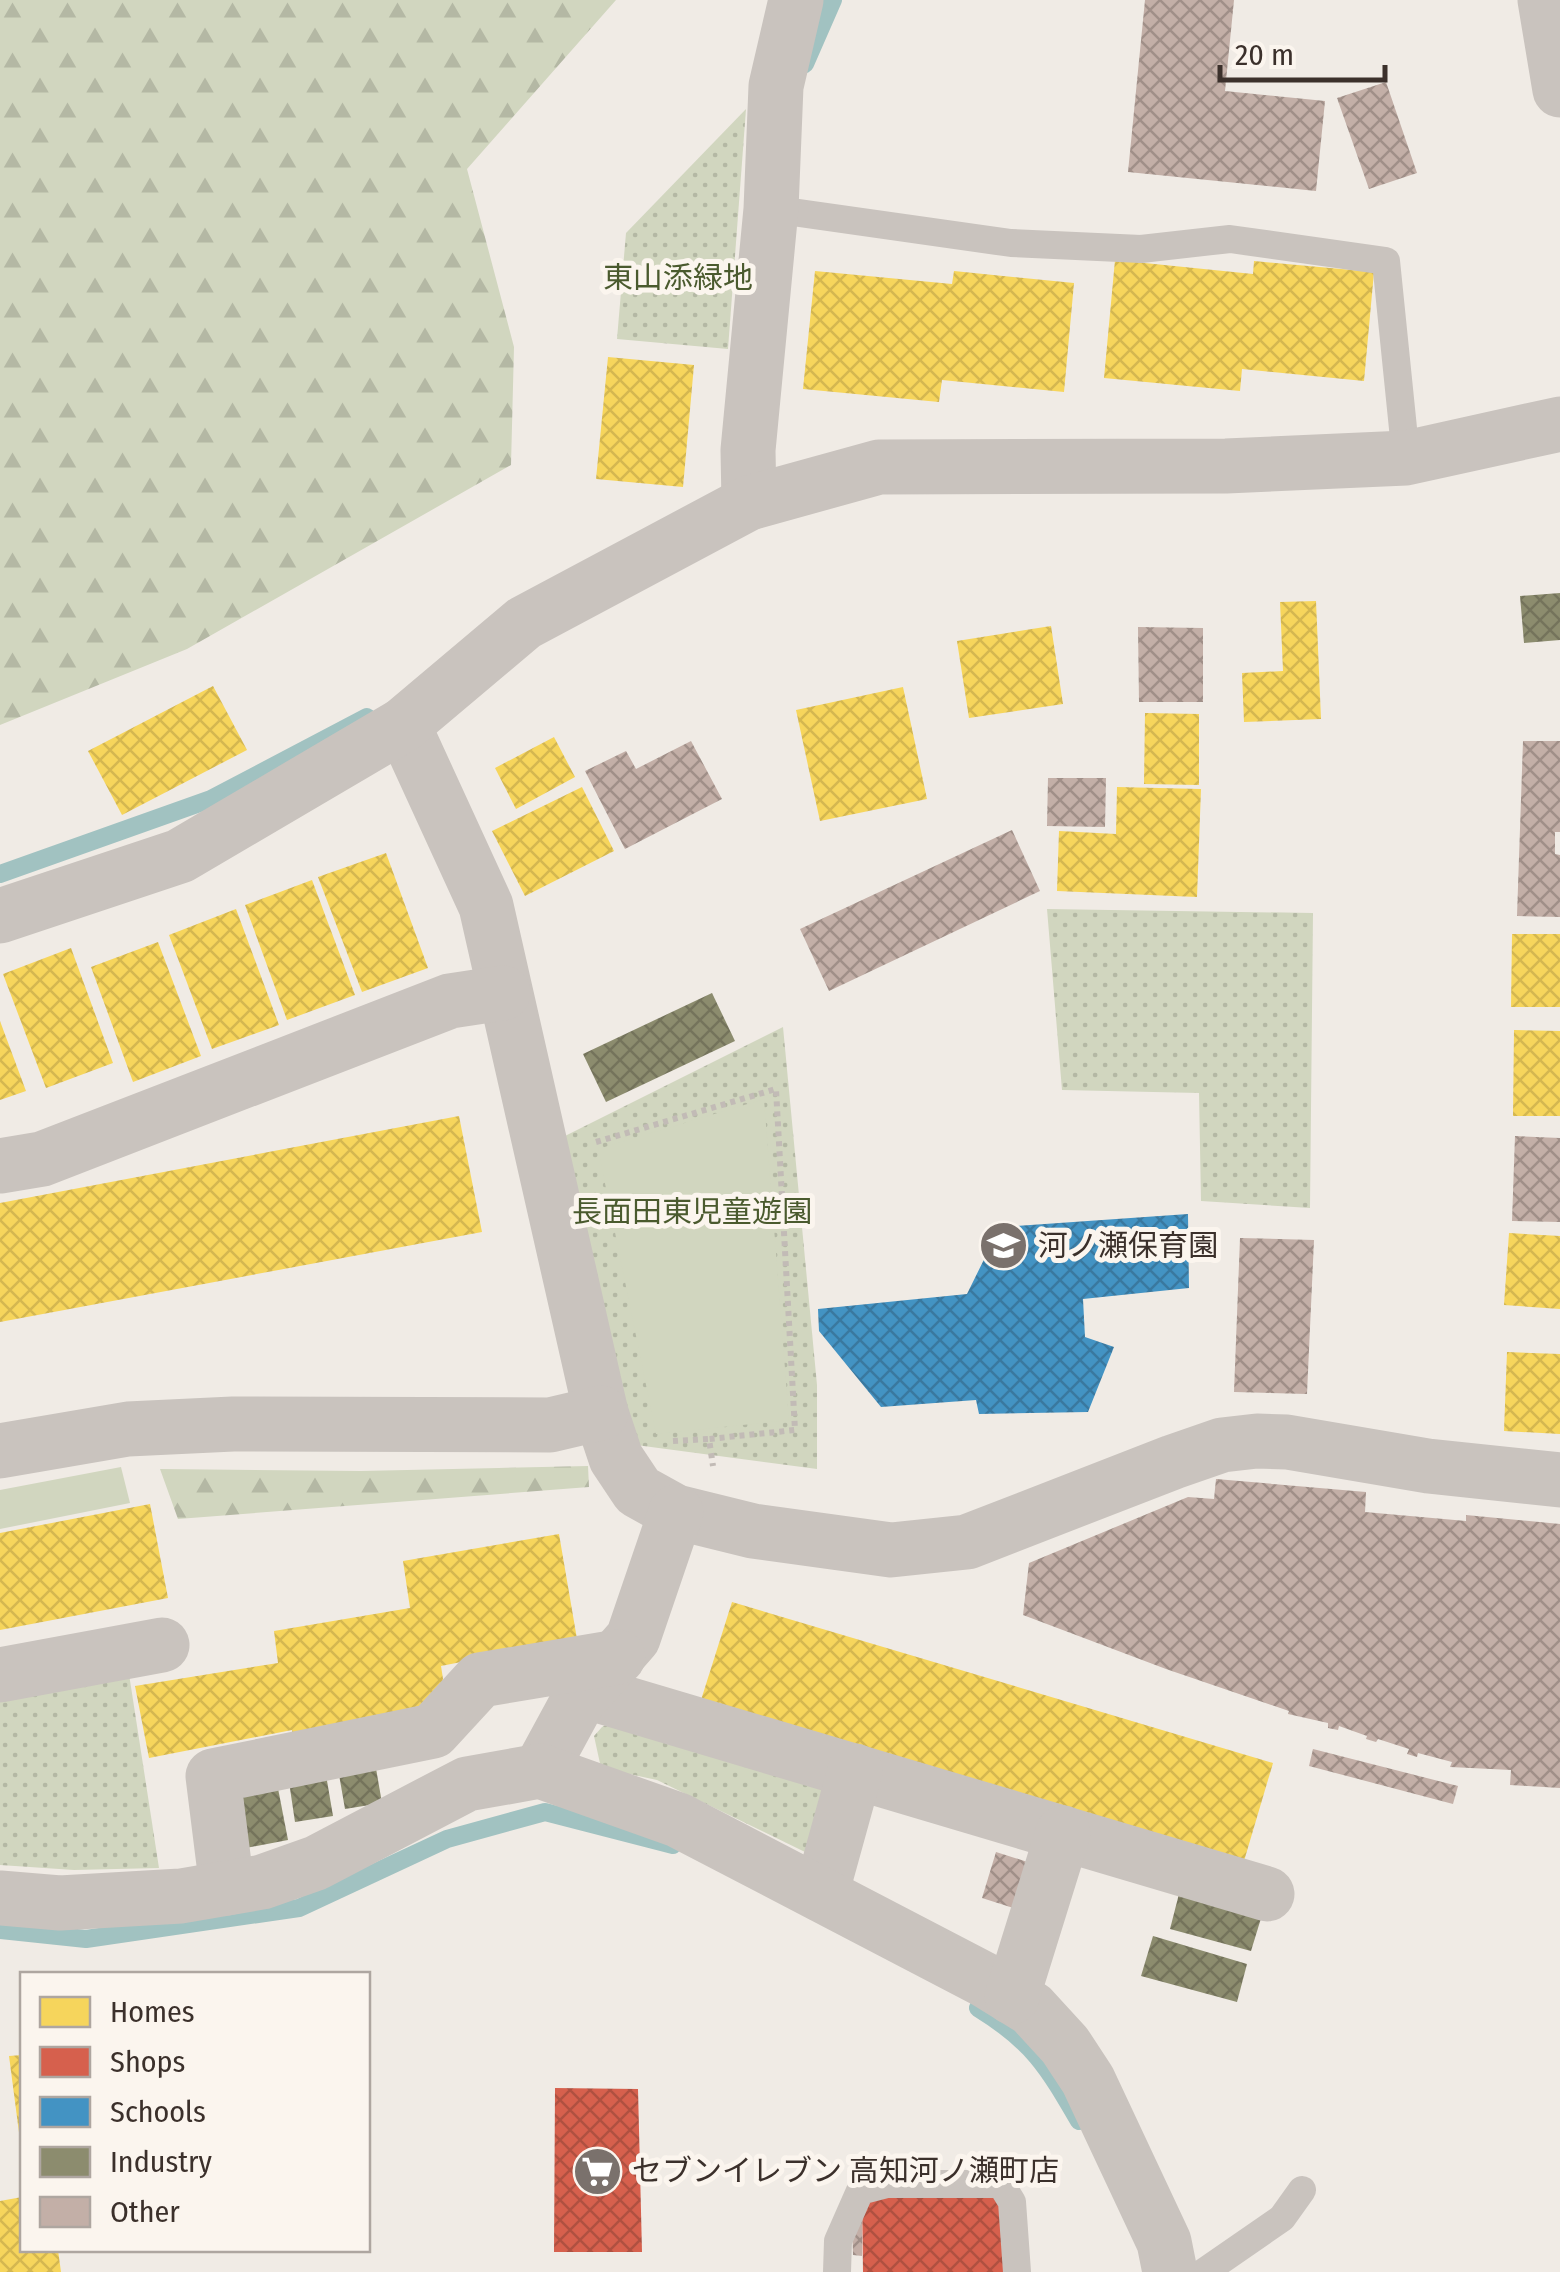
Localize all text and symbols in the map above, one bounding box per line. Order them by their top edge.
scale bar [1220,20,1385,82]
text: 20 m [1235,37,1294,73]
park label: 東山添緑地 [603,260,753,296]
park label: 長面田東児童遊園 [572,1194,812,1230]
school or university icon: 河ノ瀬保育園 [977,1220,1029,1272]
place label: 河ノ瀬保育園 [1038,1228,1218,1264]
legend [20,1972,370,2252]
text: Homes [110,1994,195,2030]
text: Shops [110,2044,185,2080]
text: Schools [110,2094,206,2130]
text: Industry [110,2144,213,2180]
supermarket icon: セブンイレブン 高知河ノ瀬町店 [571,2145,623,2197]
place label: セブンイレブン 高知河ノ瀬町店 [632,2153,1059,2189]
text: Other [110,2194,180,2230]

